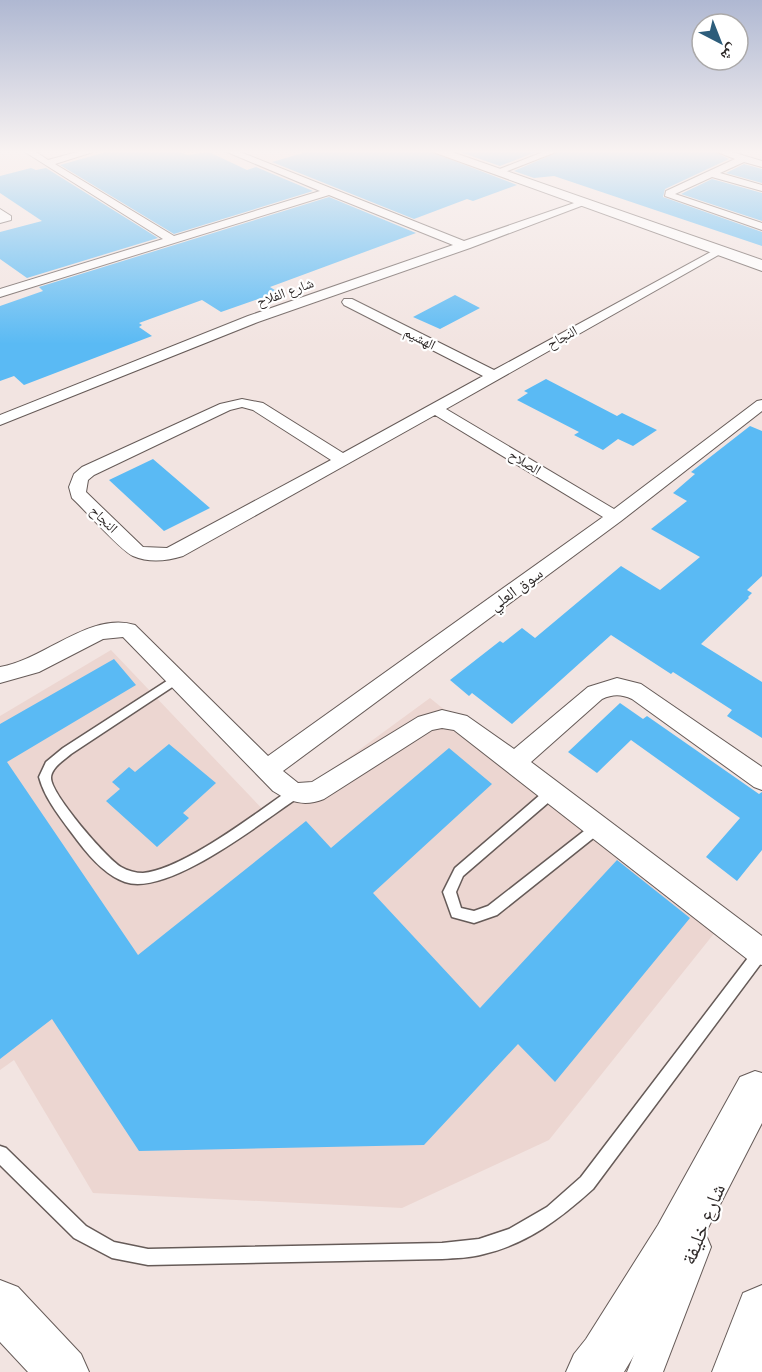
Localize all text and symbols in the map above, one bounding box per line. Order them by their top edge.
north arrow [690,12,750,72]
text: ش [717,40,742,66]
street label: شارع الفلاح [254,274,316,312]
street label: النجاح [544,322,581,354]
street label: الهشيم [401,323,438,354]
street label: الصلاح [505,446,544,479]
street label: النجاح [85,502,121,537]
street label: سوق العلي [486,563,548,617]
street label: شارع خليفة [676,1180,731,1268]

